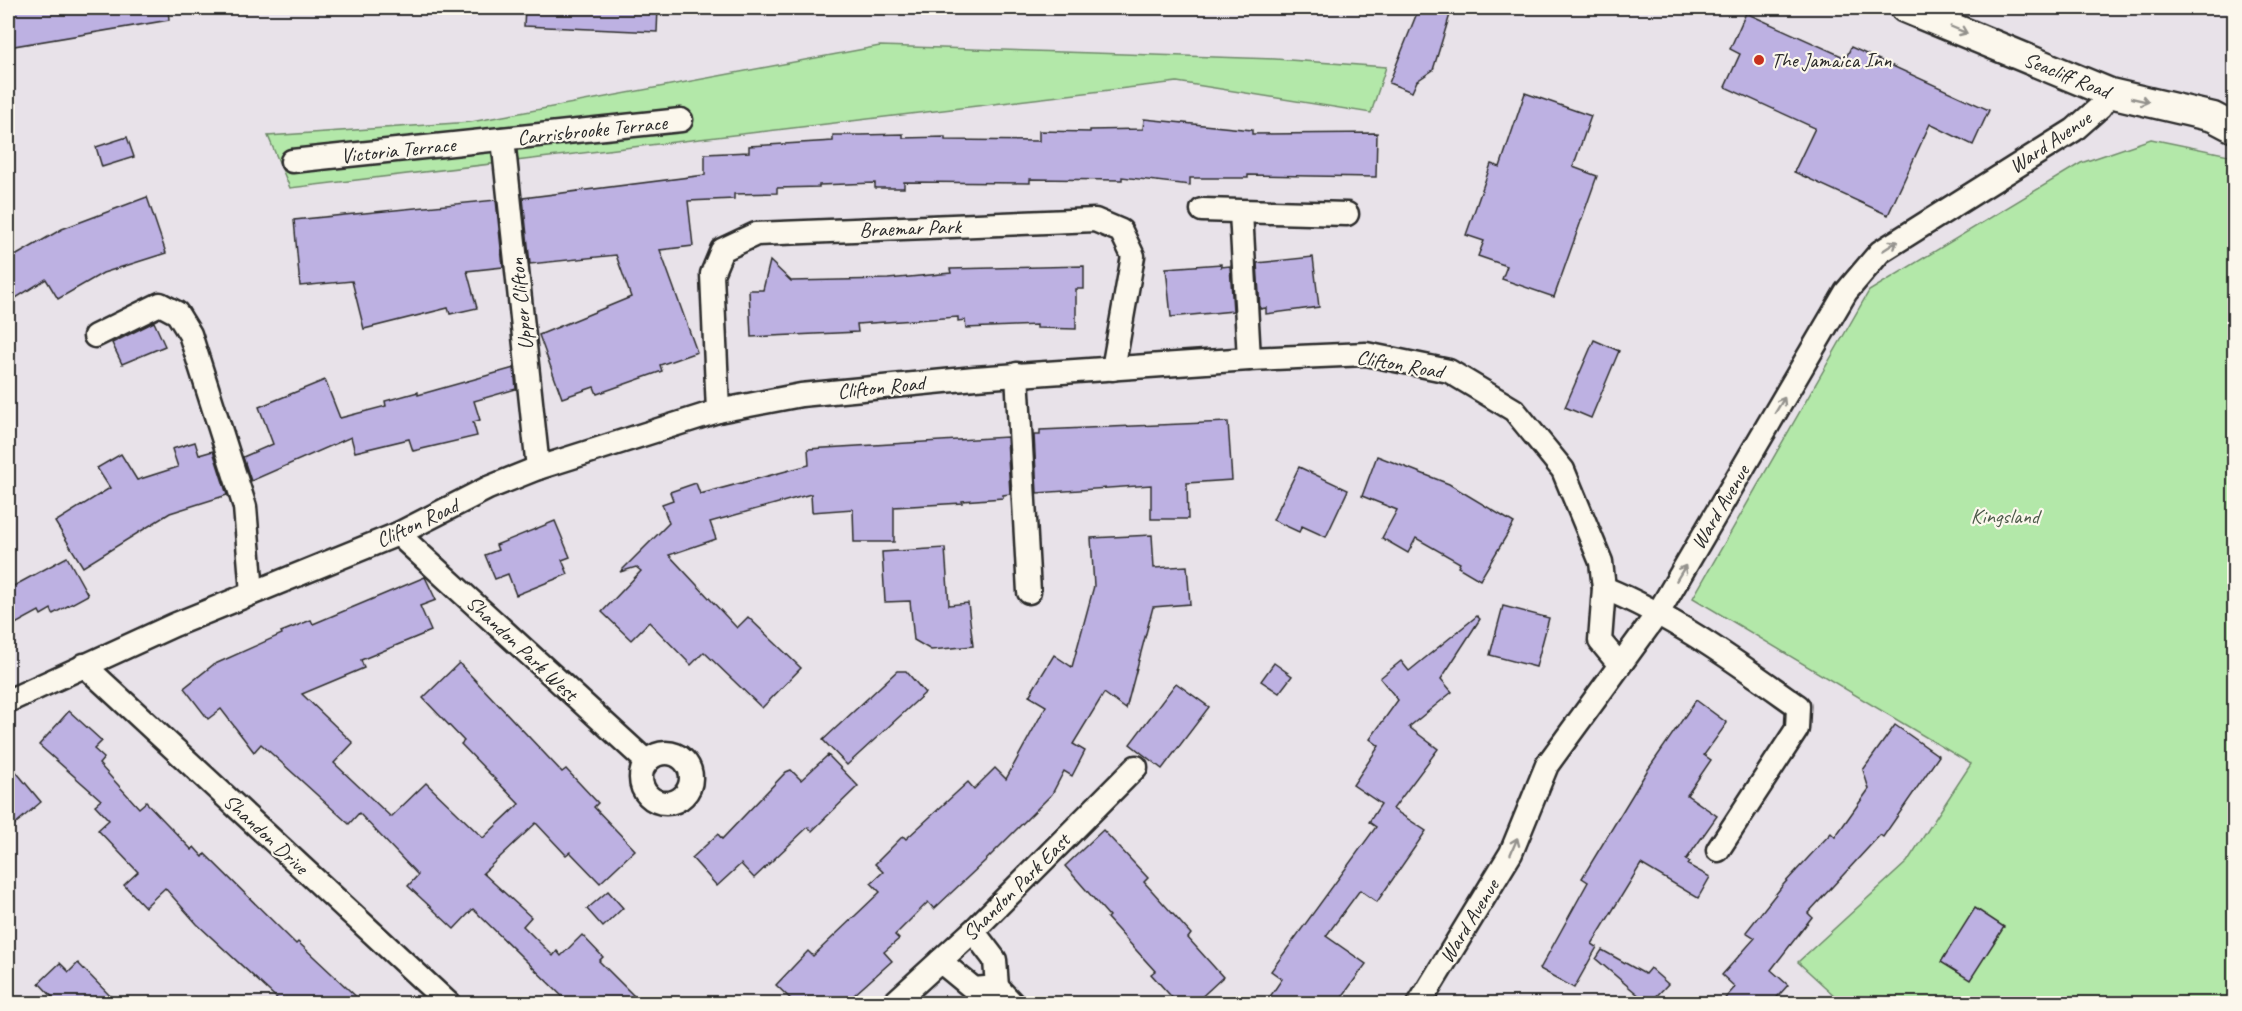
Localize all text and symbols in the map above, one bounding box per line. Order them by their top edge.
one-way arrow [1949,25,1967,36]
street label: Seacliff Road [2020,46,2117,105]
place label: The Jamaica Inn [1771,47,1892,73]
marker: The Jamaica Inn [1752,53,1766,67]
one-way arrow [2130,95,2149,107]
street label: Ward Avenue [2004,104,2098,179]
street label: Carrisbrooke Terrace [516,109,669,151]
street label: Victoria Terrace [339,131,459,169]
street label: Braemar Park [859,213,963,243]
one-way arrow [1881,240,1898,252]
street label: Upper Clifton [503,256,539,351]
street label: Clifton Road [1355,344,1448,385]
street label: Clifton Road [836,369,929,405]
one-way arrow [1774,397,1786,414]
street label: Ward Avenue [1685,458,1756,554]
street label: Clifton Road [372,492,465,553]
park label: Kingsland [1971,503,2042,529]
one-way arrow [1675,565,1687,582]
street label: Shandon Park West [461,590,585,708]
street label: Shandon Drive [218,788,315,881]
street label: Shandon Park East [957,826,1077,946]
one-way arrow [1509,837,1520,855]
street label: Ward Avenue [1433,873,1506,968]

